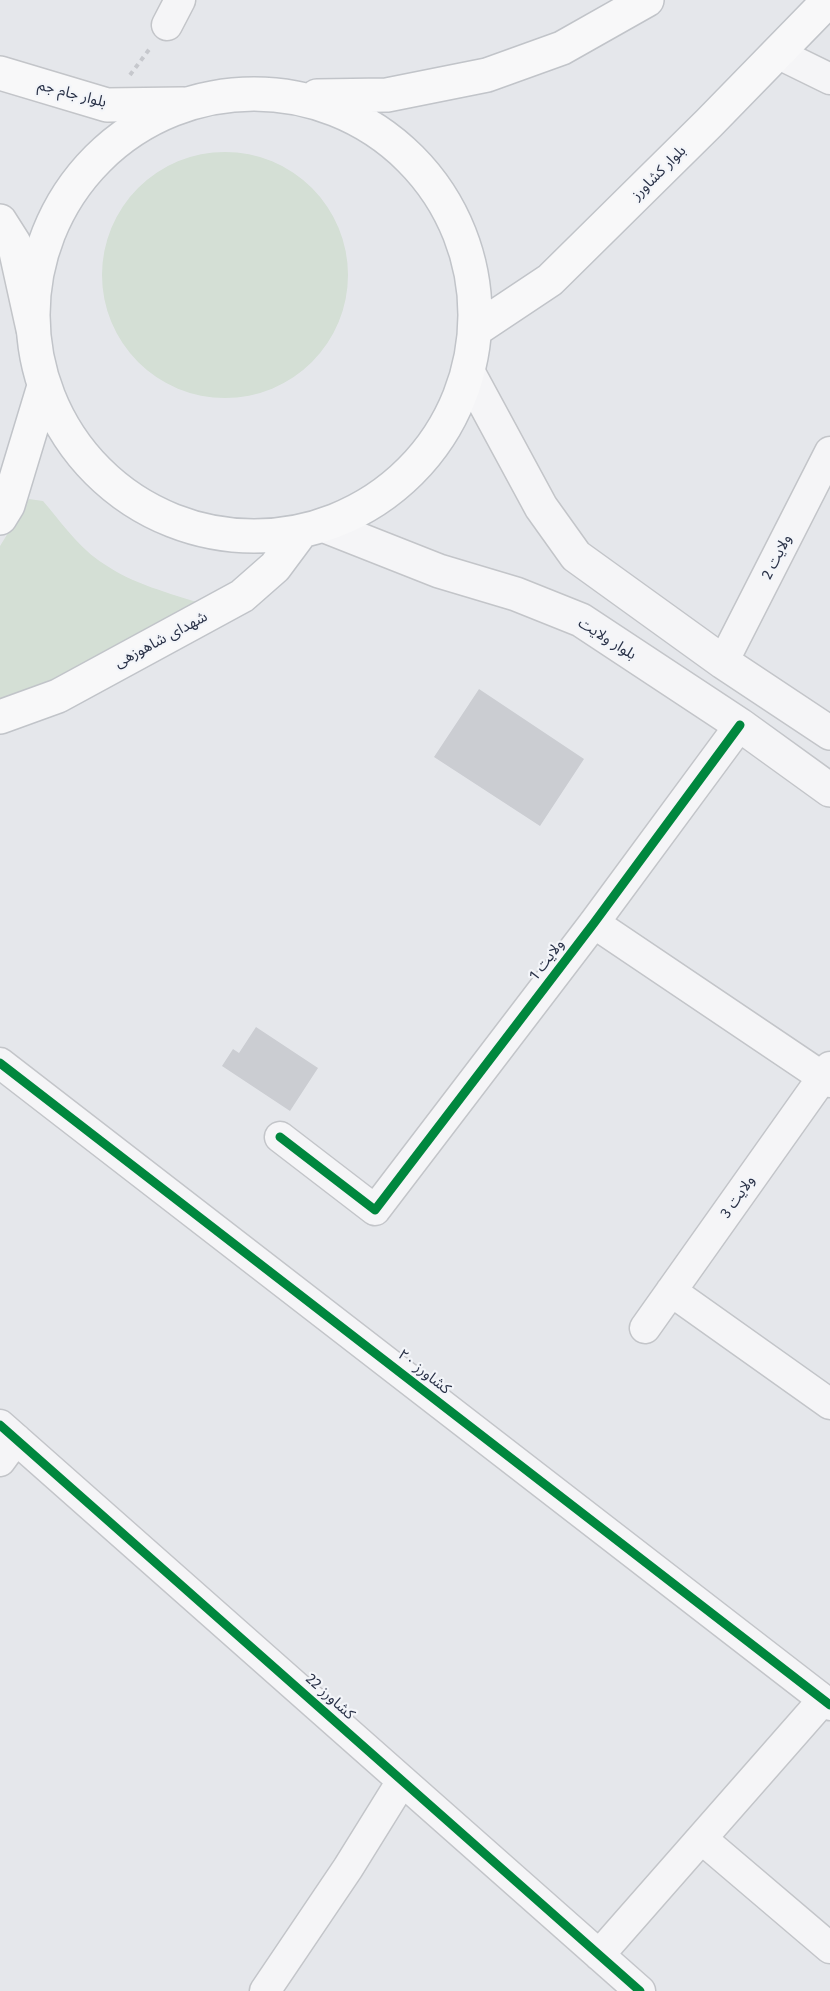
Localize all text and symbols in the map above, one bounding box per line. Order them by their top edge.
street label: بلوار جام جم [36,76,108,112]
street label: بلوار کشاورز [628,142,690,204]
street label: ولایت 2 [758,532,796,582]
street label: شهدای شاهوزهی [111,608,211,672]
street label: بلوار ولایت [575,614,639,664]
street label: ولایت 1 [526,936,568,984]
street label: ولایت 3 [717,1172,759,1222]
street label: کشاورز ۲۰ [394,1346,454,1398]
street label: کشاورز 22 [302,1670,358,1724]

